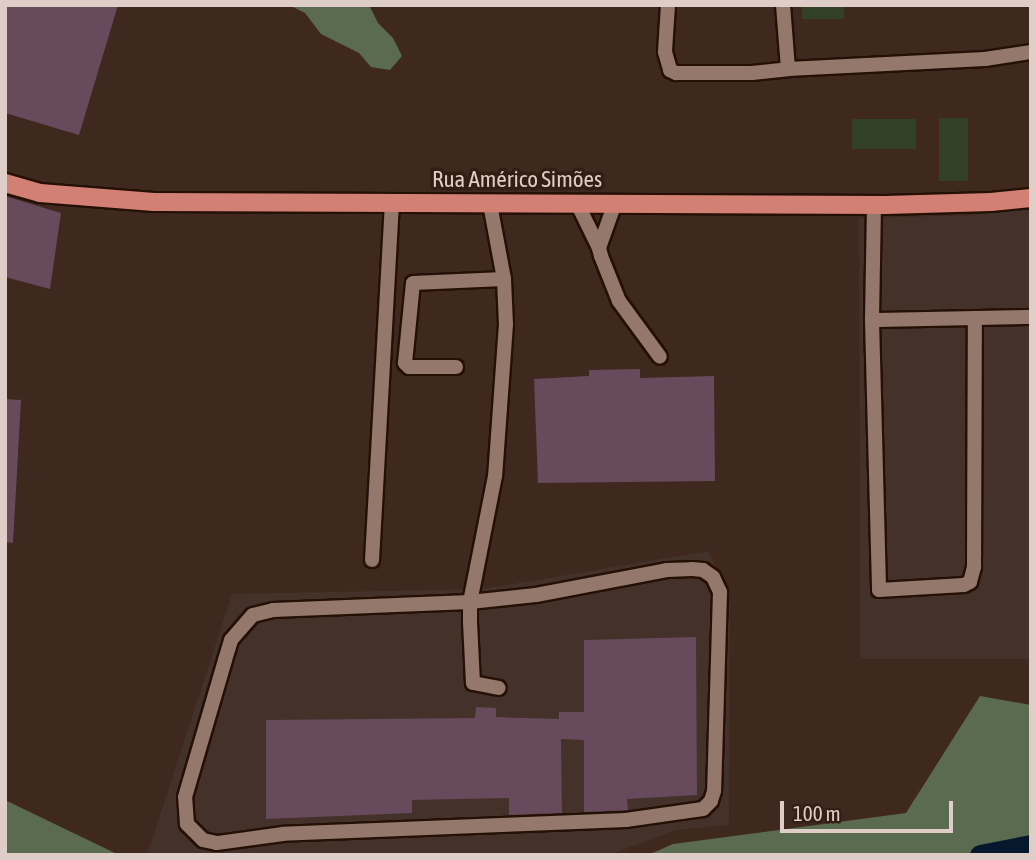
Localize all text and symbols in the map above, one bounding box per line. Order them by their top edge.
street label: Rua Américo Simões [432,165,602,193]
scale bar [784,786,957,830]
text: 100 m [793,801,841,825]

